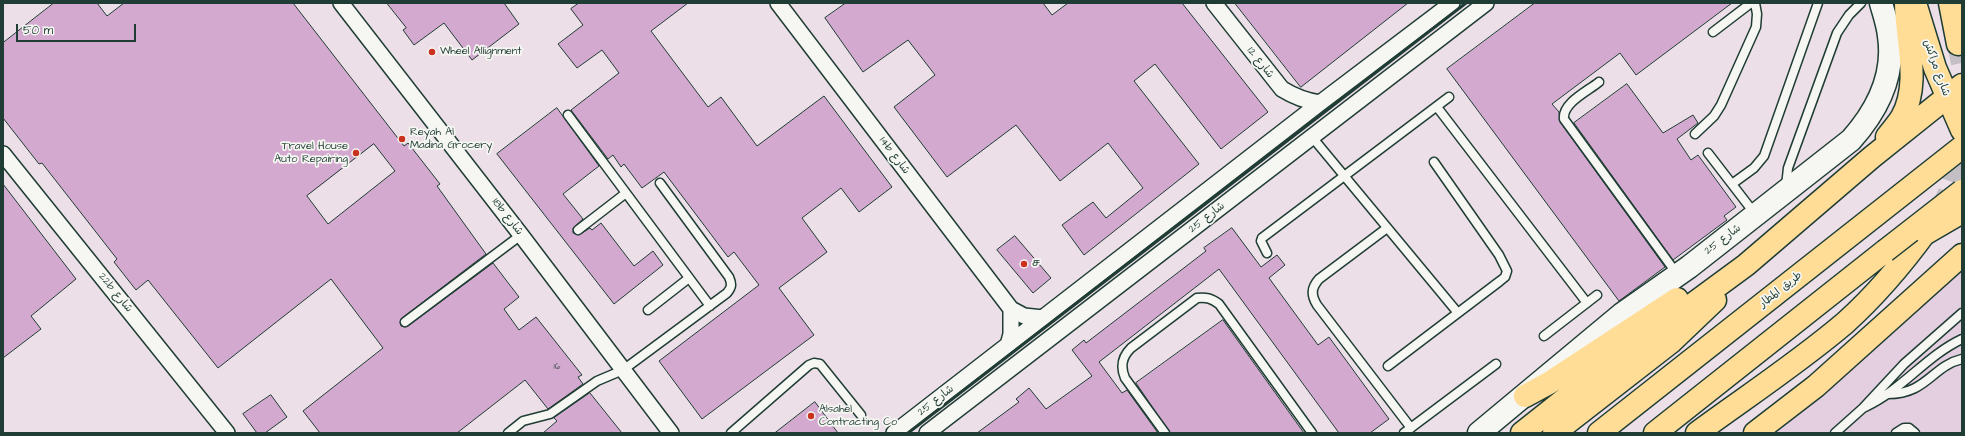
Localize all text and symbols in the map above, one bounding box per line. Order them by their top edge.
scale bar [18,16,138,42]
text: 50 m [23,22,53,39]
street label: شارع مراكش [1920,38,1952,98]
place label: Wheel Allignment [440,45,522,59]
street label: شارع 12 [1244,45,1276,81]
marker: Wheel Allignment [427,47,437,57]
place label: Reyah Al Madina Grocery [410,126,492,152]
marker: Reyah Al Madina Grocery [397,134,407,144]
street label: 14b شارع [876,135,912,177]
place label: Travel House Auto Repairing [274,140,348,166]
marker: Travel House Auto Repairing [351,148,361,158]
street label: 18b شارع [489,196,525,238]
street label: شارع 25 [1186,200,1228,236]
street label: شارع 25 [1702,222,1744,258]
place label: ச [1032,257,1040,271]
marker: ச [1019,259,1029,269]
street label: طريق المطار [1757,269,1805,311]
street label: 22b شارع [95,271,135,315]
house number: 16 [554,362,560,372]
street label: شارع 25 [915,383,957,419]
place label: Alsahel Contracting Co [819,403,897,429]
marker: Alsahel Contracting Co [806,411,816,421]

